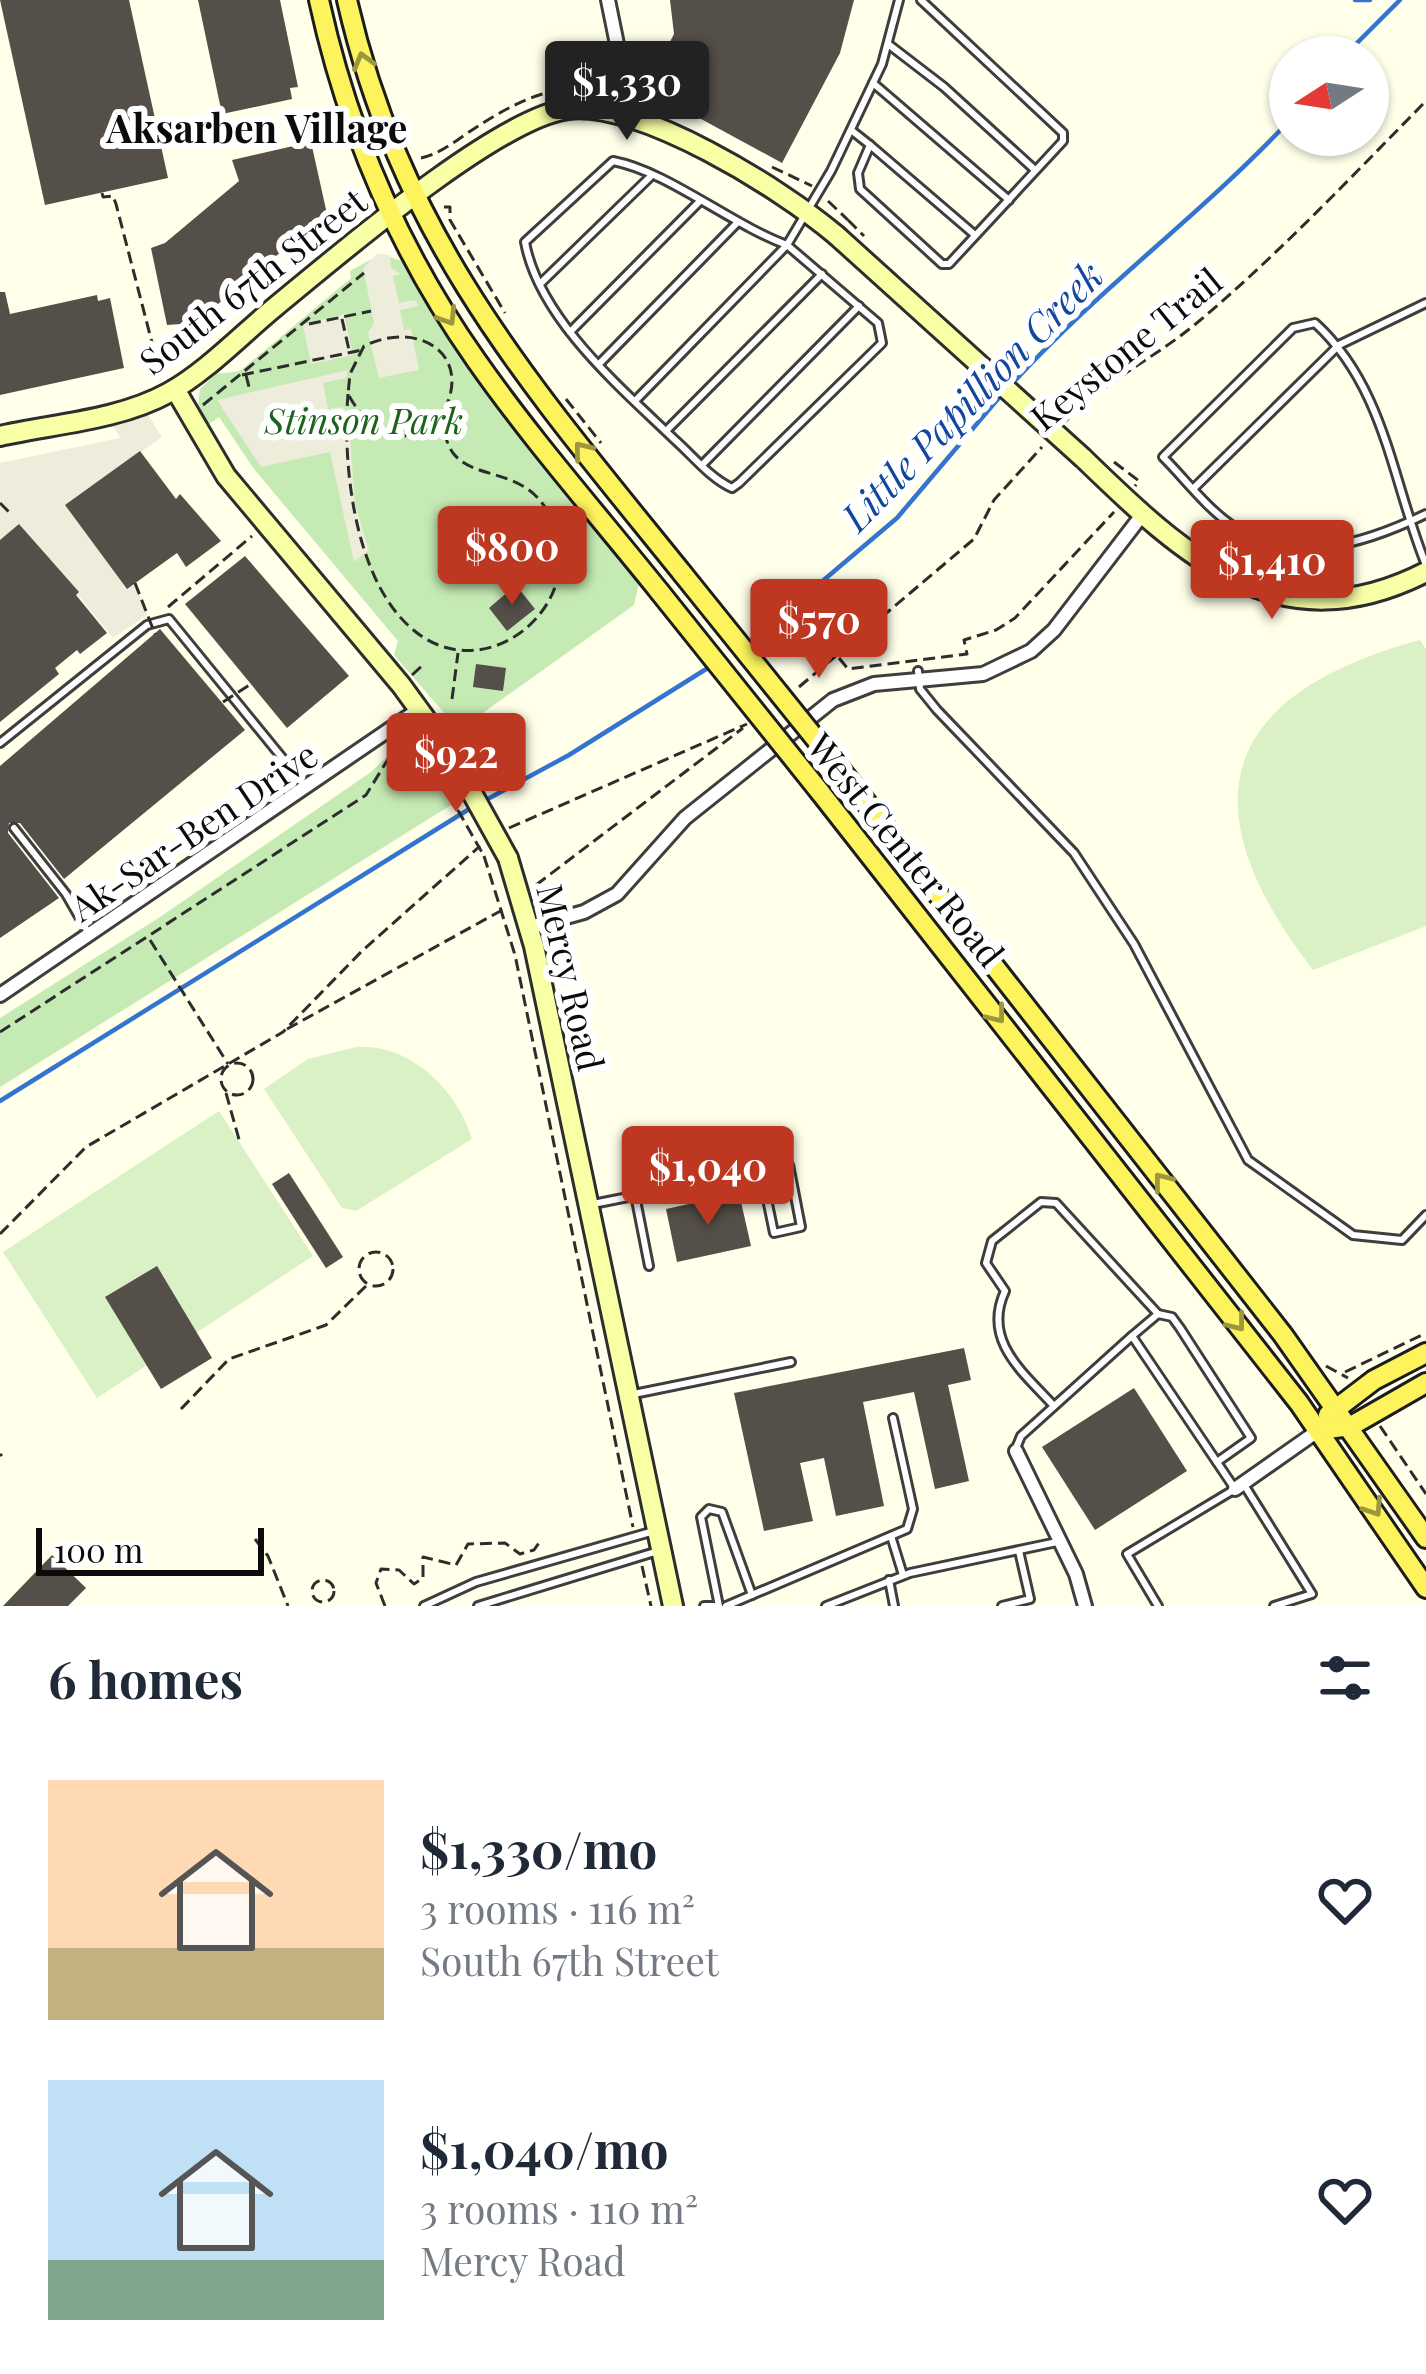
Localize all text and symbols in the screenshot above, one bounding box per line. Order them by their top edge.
north arrow [1269,36,1389,156]
map controls [1269,36,1389,156]
pin: $1,330 [529,41,725,143]
one-way arrow [352,51,377,72]
text: $1,330 [572,54,682,106]
district label: Aksarben Village [106,101,407,153]
street label: South 67th Street [129,175,376,384]
water label: Little Papillion Creek [827,249,1113,542]
street label: Keystone Trail [1019,256,1231,440]
one-way arrow [434,304,456,326]
park label: Stinson Park [264,395,463,443]
one-way arrow [574,442,596,464]
pin: $800 [441,506,583,608]
text: $800 [465,519,559,571]
pin: $1,410 [1174,520,1370,622]
text: $1,410 [1218,533,1326,585]
pin: $570 [748,579,890,681]
text: $570 [777,592,861,644]
pin: $922 [385,713,527,815]
street label: West Center Road [797,722,1016,976]
text: $922 [414,726,498,778]
street label: Ak-Sar-Ben Drive [59,729,326,931]
street label: Mercy Road [527,879,617,1075]
one-way arrow [983,1002,1004,1024]
pin: $1,040 [610,1126,806,1228]
text: $1,040 [649,1139,767,1191]
one-way arrow [1155,1172,1176,1194]
one-way arrow [1223,1309,1244,1331]
one-way arrow [1359,1494,1381,1516]
scale bar [36,1522,264,1575]
text: 100 m [54,1527,143,1571]
text: 6 homes [48,1644,243,1712]
icon: filters [1312,1645,1378,1711]
text: $1,330/mo [420,1814,657,1882]
icon: home [144,1828,288,1972]
icon: heart [1312,1867,1378,1933]
text: 3 rooms · 116 m² [420,1882,695,1934]
text: South 67th Street [420,1934,719,1986]
text: $1,040/mo [420,2114,669,2182]
icon: home [144,2128,288,2272]
icon: heart [1312,2167,1378,2233]
text: 3 rooms · 110 m² [420,2182,698,2234]
text: Mercy Road [420,2234,626,2286]

